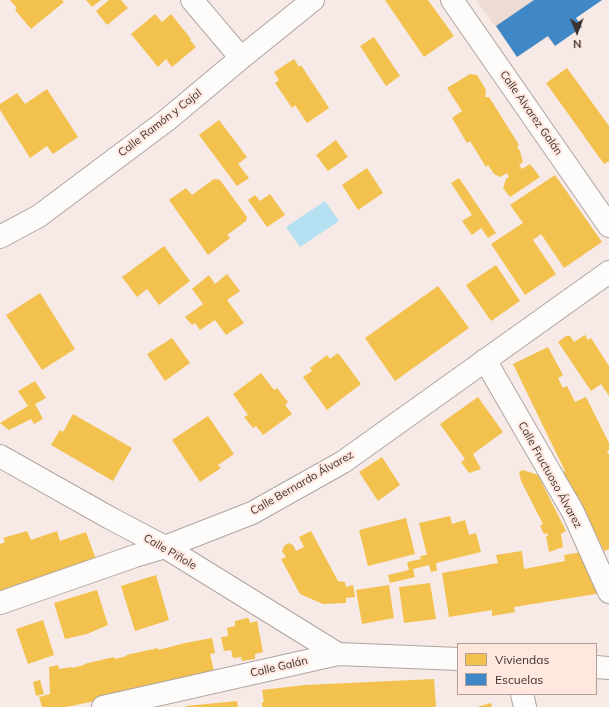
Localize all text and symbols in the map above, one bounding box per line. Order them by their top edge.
north arrow [557,12,597,52]
text: N [573,37,581,51]
street label: Calle Alvarez Galán [497,68,565,158]
street label: Calle Ramón y Cajal [116,86,204,160]
street label: Calle Fructuoso Álvarez [515,419,585,531]
street label: Calle Bernardo Álvarez [248,448,356,518]
street label: Calle Piñole [141,531,199,573]
legend [457,643,597,695]
text: Viviendas [495,652,549,667]
street label: Calle Galán [249,654,309,680]
text: Escuelas [495,672,543,687]

